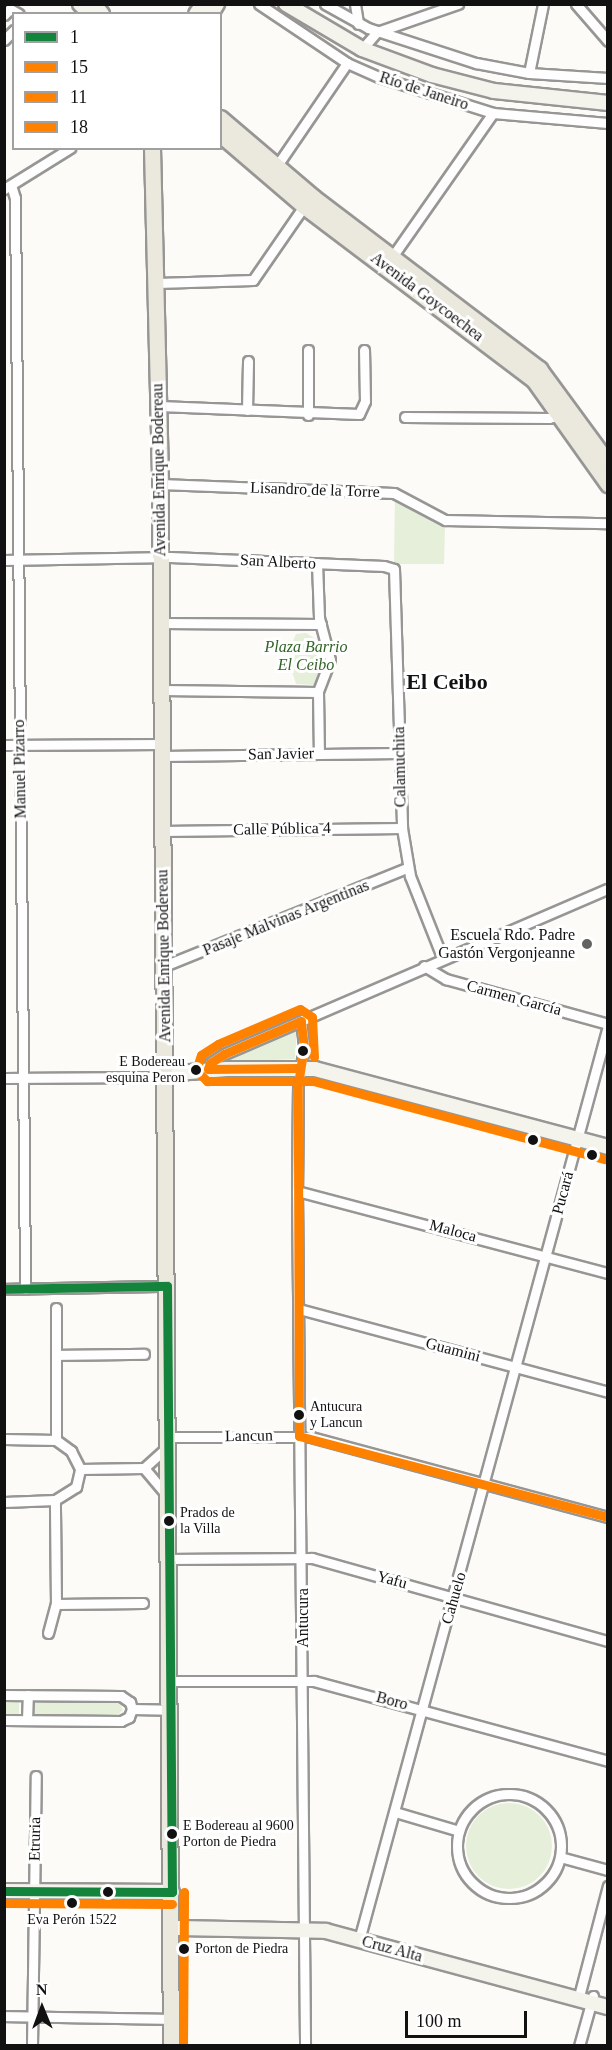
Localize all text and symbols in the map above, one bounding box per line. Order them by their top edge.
legend [12,12,222,150]
text: 1 [70,27,79,47]
text: 15 [70,57,88,77]
street label: Río de Janeiro [377,68,471,114]
text: 11 [70,87,87,107]
text: 18 [70,117,88,137]
street label: Avenida Goycoechea [367,248,487,346]
street label: Avenida Enrique Bodereau [148,383,170,557]
street label: Lisandro de la Torre [250,478,380,502]
street label: San Alberto [239,550,317,574]
park label: Plaza Barrio El Ceibo [264,637,348,675]
district label: El Ceibo [406,669,488,695]
street label: Manuel Pizarro [10,719,30,819]
street label: Calamuchita [390,726,410,808]
street label: San Javier [248,744,314,764]
street label: Calle Pública 4 [233,819,331,839]
street label: Avenida Enrique Bodereau [153,869,175,1043]
street label: Pasaje Malvinas Argentinas [200,876,372,960]
place label: Escuela Rdo. Padre Gastón Vergonjeanne [438,925,575,963]
marker: Escuela Rdo. Padre Gastón Vergonjeanne [580,937,594,951]
street label: Carmen García [465,976,563,1020]
unlabelled marker [297,1045,309,1057]
place label: E Bodereau esquina Peron [106,1054,185,1086]
marker: E Bodereau esquina Peron [190,1064,202,1076]
unlabelled marker [527,1134,539,1146]
unlabelled marker [586,1149,598,1161]
street label: Pucará [548,1169,578,1217]
street label: Maloca [427,1216,479,1246]
street label: Guamini [423,1333,483,1367]
place label: Antucura y Lancun [310,1399,362,1432]
marker: Antucura y Lancun [293,1409,305,1421]
street label: Lancun [225,1426,273,1446]
place label: Prados de la Villa [180,1505,235,1538]
marker: Prados de la Villa [163,1515,175,1527]
street label: Yafu [375,1567,409,1593]
street label: Cahuelo [437,1570,471,1626]
street label: Antucura [293,1588,313,1648]
street label: Boro [374,1688,410,1714]
street label: Etruria [25,1817,45,1861]
place label: E Bodereau al 9600 Porton de Piedra [183,1818,294,1850]
marker: E Bodereau al 9600 Porton de Piedra [166,1828,178,1840]
unlabelled marker [102,1886,114,1898]
marker: Eva Perón 1522 [66,1897,78,1909]
place label: Eva Perón 1522 [27,1912,117,1928]
street label: Cruz Alta [359,1932,425,1966]
place label: Porton de Piedra [195,1941,288,1957]
marker: Porton de Piedra [178,1943,190,1955]
north arrow [12,1978,72,2038]
text: N [36,1981,48,1998]
scale bar [408,1999,530,2037]
text: 100 m [416,2011,462,2031]

